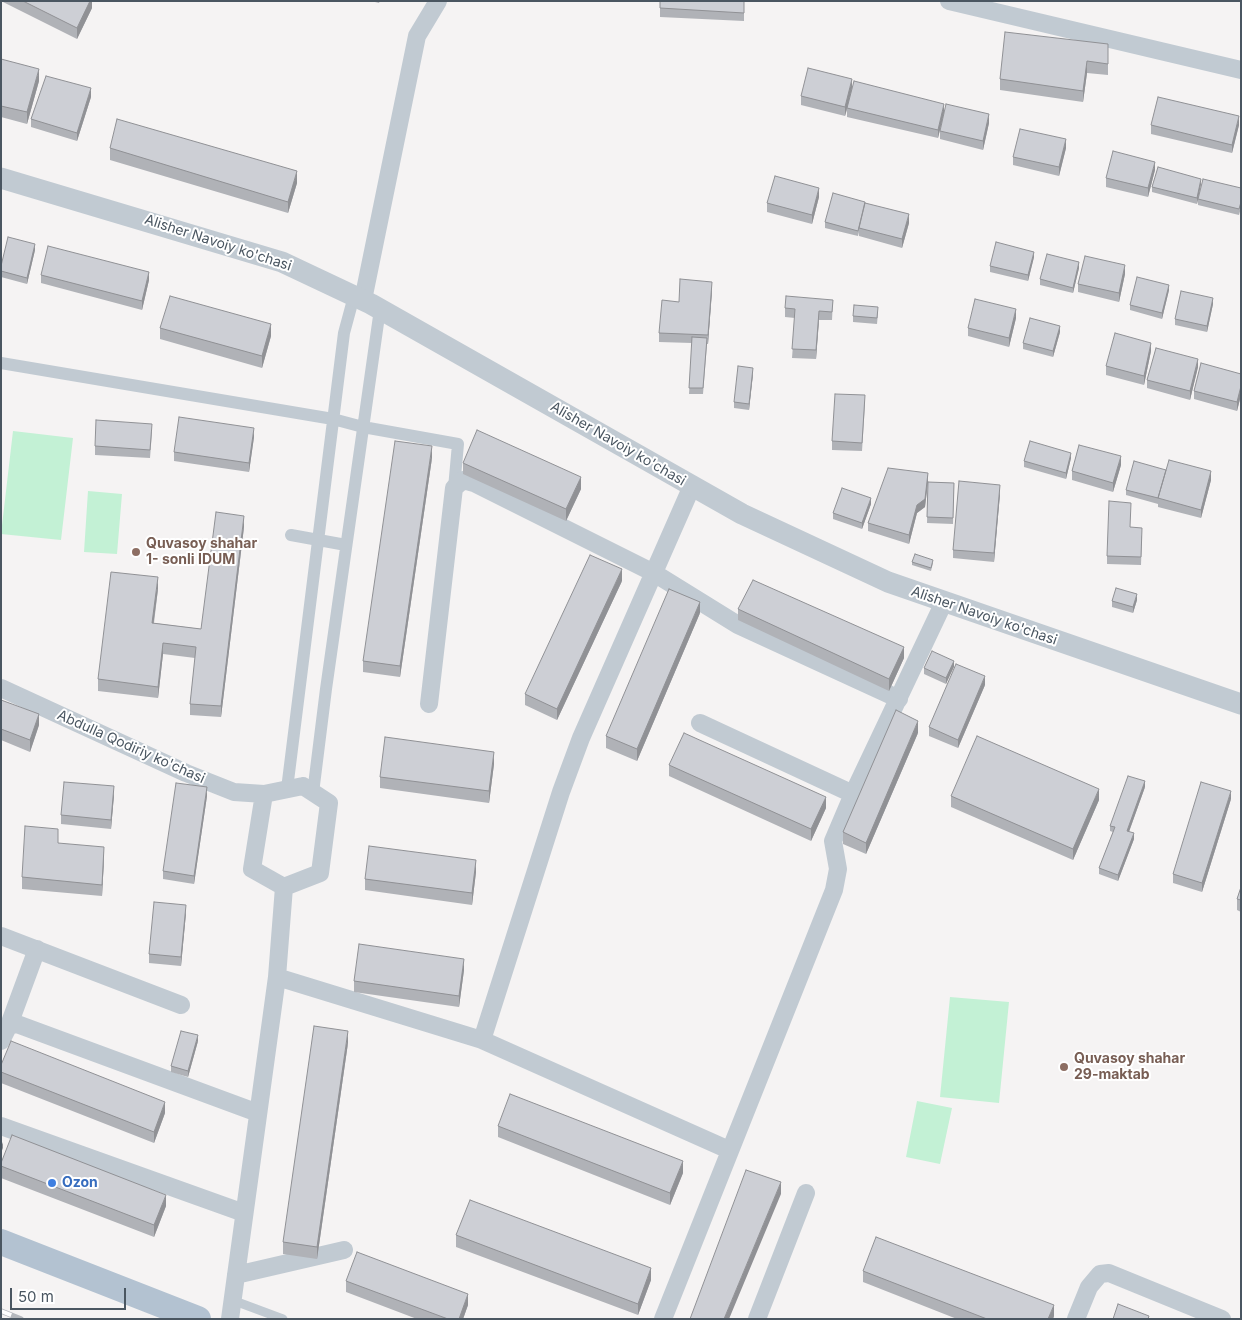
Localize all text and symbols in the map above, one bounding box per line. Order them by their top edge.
street label: Alisher Navoiy ko'chasi [142,211,294,275]
street label: Alisher Navoiy ko'chasi [547,398,689,490]
place label: Quvasoy shahar 1- sonli IDUM [146,536,257,568]
marker: Quvasoy shahar 1- sonli IDUM [130,546,142,558]
street label: Alisher Navoiy ko'chasi [909,583,1059,649]
street label: Abdulla Qodiriy ko'chasi [55,707,207,787]
place label: Quvasoy shahar 29-maktab [1074,1051,1185,1084]
marker: Quvasoy shahar 29-maktab [1058,1061,1070,1073]
place label: Ozon [62,1175,98,1191]
marker: Ozon [46,1177,58,1189]
scale bar [12,1278,129,1310]
text: 50 m [18,1287,54,1306]

